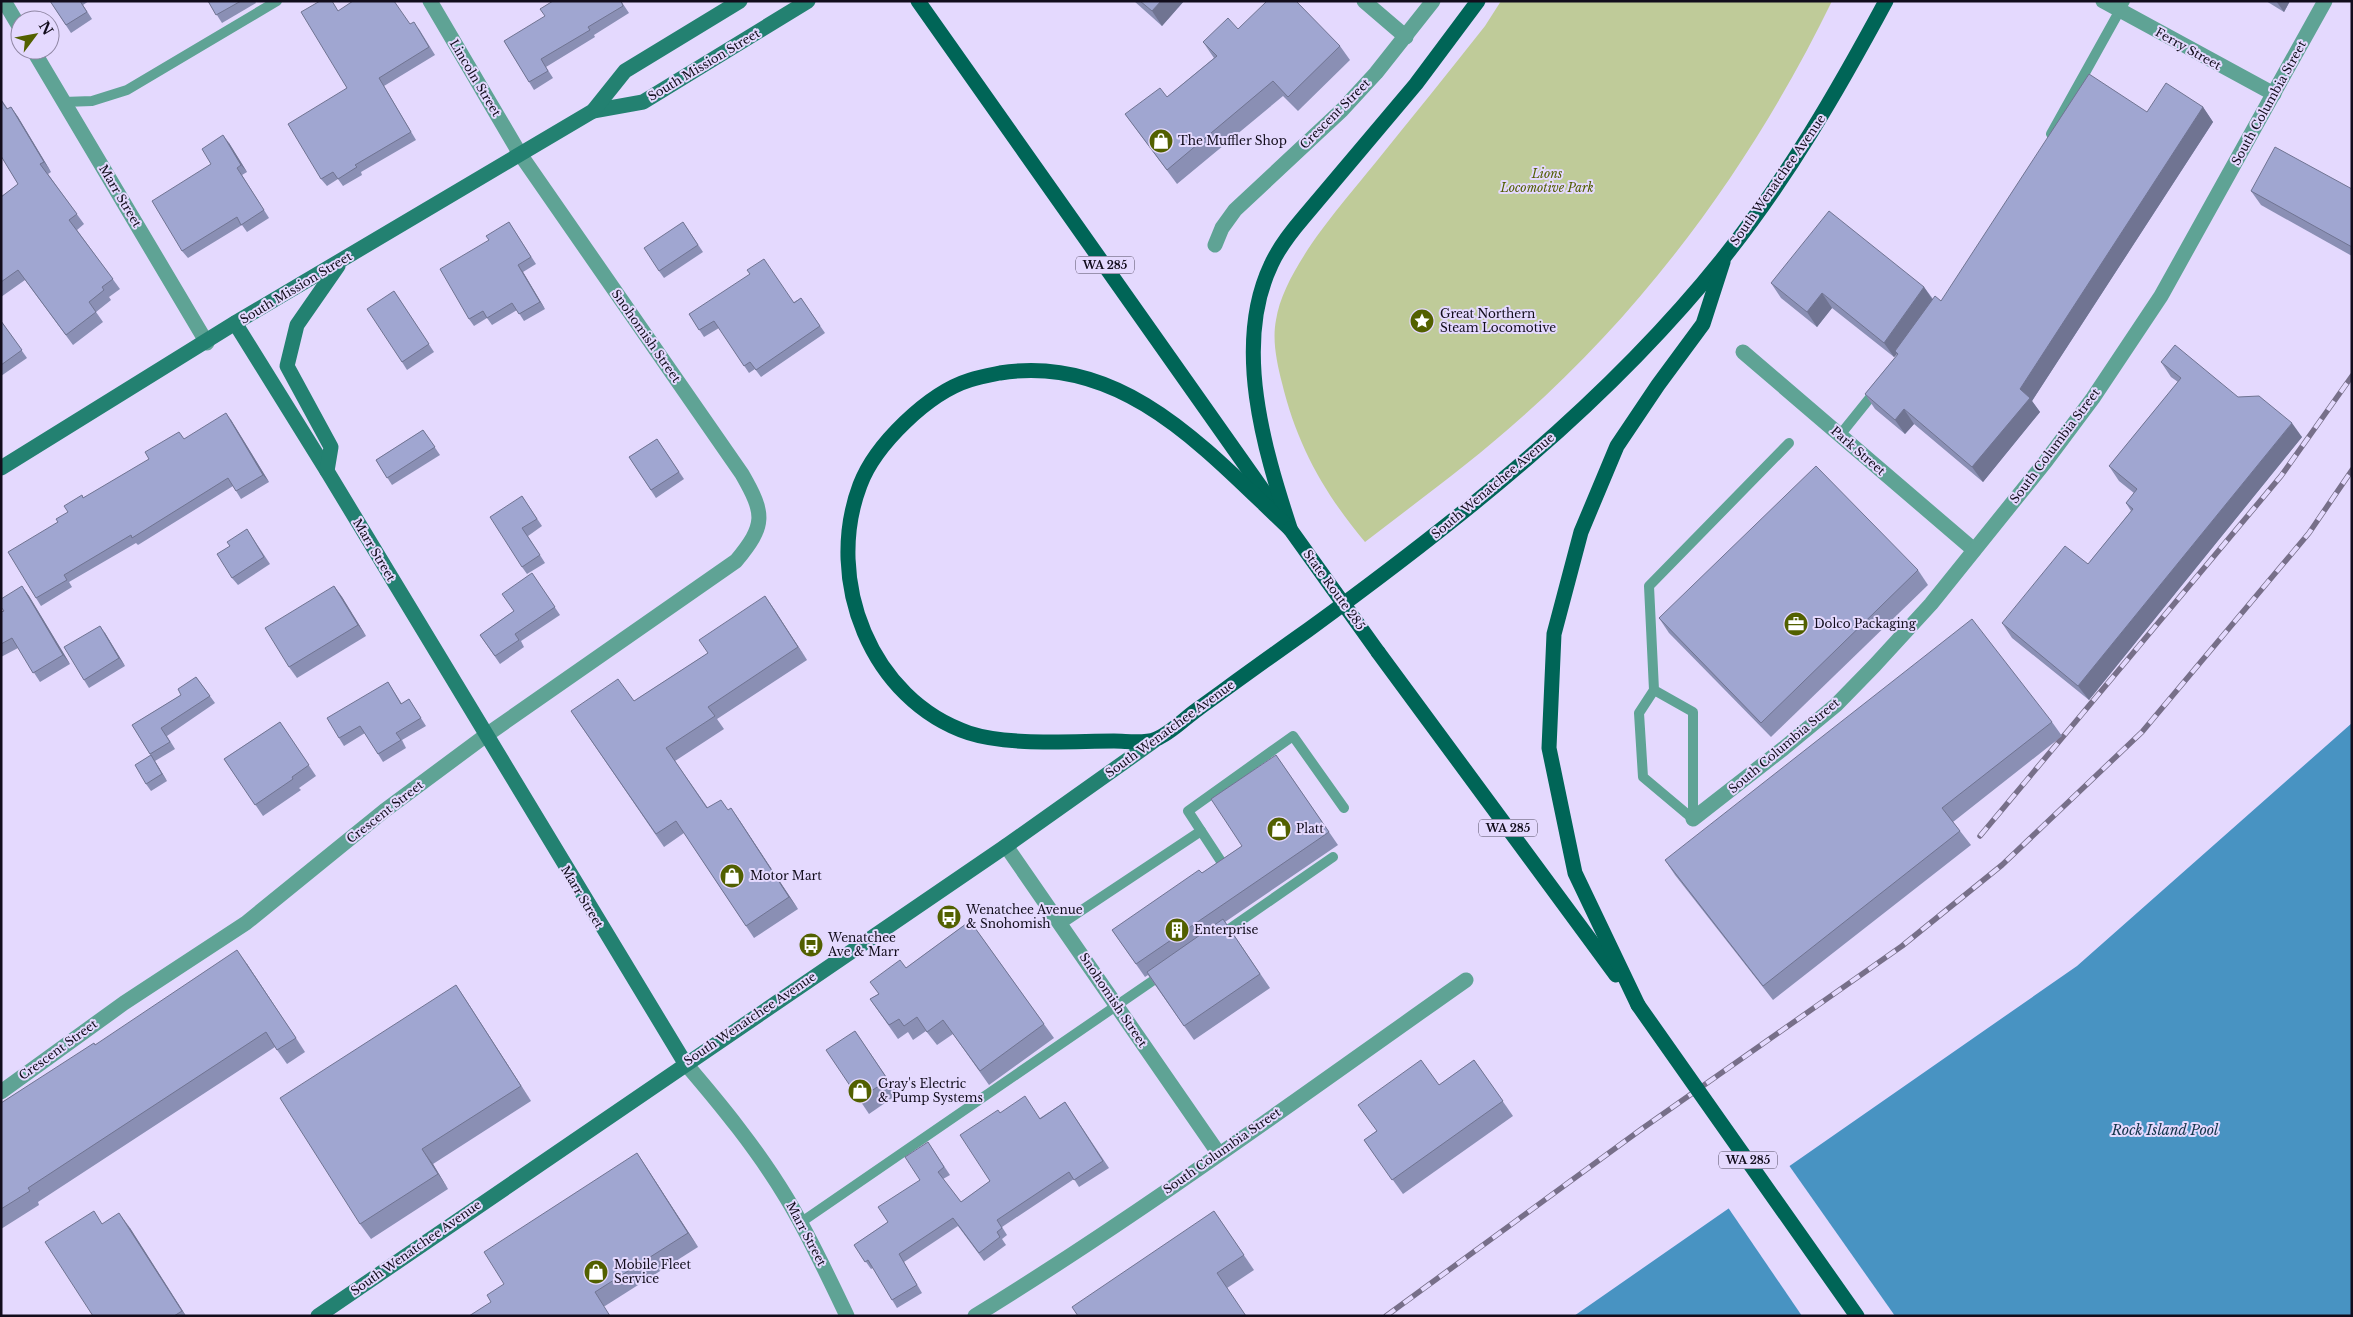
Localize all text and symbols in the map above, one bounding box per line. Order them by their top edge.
north arrow [10,10,60,60]
text: N [35,18,57,38]
street label: Ferry Street [2153,24,2224,73]
street label: South Mission Street [645,25,763,104]
street label: Lincoln Street [447,37,505,119]
street label: South Columbia Street [2228,37,2309,168]
street label: Crescent Street [1296,75,1373,152]
street label: South Wenatchee Avenue [1727,111,1829,248]
shop icon: The Muffler Shop [1148,128,1174,154]
place label: The Muffler Shop [1178,133,1287,148]
street label: Marr Street [96,162,145,230]
park label: Lions Locomotive Park [1499,166,1594,195]
street label: South Mission Street [237,248,355,327]
road number: WA 285 [1076,256,1134,274]
street label: Snohomish Street [609,286,684,386]
place label: Great Northern Steam Locomotive [1440,306,1556,335]
place icon: Great Northern Steam Locomotive [1409,308,1435,334]
street label: South Columbia Street [2006,385,2103,506]
street label: Park Street [1828,423,1889,479]
street label: South Wenatchee Avenue [1428,430,1557,542]
street label: Marr Street [350,516,399,584]
street label: State Route 285 [1300,547,1369,633]
office icon: Dolco Packaging [1783,611,1809,637]
place label: Dolco Packaging [1814,616,1917,631]
street label: South Wenatchee Avenue [1102,677,1237,781]
street label: South Columbia Street [1725,695,1843,796]
street label: Crescent Street [343,777,426,846]
shop icon: Platt [1266,816,1292,842]
road number: WA 285 [1479,820,1537,836]
place label: Platt [1296,821,1324,836]
street label: Marr Street [558,863,607,931]
shop icon: Motor Mart [719,863,745,889]
place label: Motor Mart [750,868,822,883]
place label: Wenatchee Avenue & Snohomish [965,902,1083,931]
bus stop icon: Wenatchee Avenue & Snohomish [936,904,962,930]
building icon: Enterprise [1164,917,1190,943]
place label: Enterprise [1194,922,1259,937]
place label: Wenatchee Ave & Marr [827,930,899,959]
bus stop icon: Wenatchee Ave & Marr [798,932,824,958]
street label: Snohomish Street [1076,950,1151,1050]
street label: South Wenatchee Avenue [681,969,819,1068]
street label: Crescent Street [16,1016,100,1083]
place label: Gray's Electric & Pump Systems [878,1076,983,1105]
shop icon: Gray's Electric & Pump Systems [847,1078,873,1104]
street label: South Columbia Street [1160,1104,1284,1197]
water label: Rock Island Pool [2110,1121,2219,1139]
road number: WA 285 [1719,1152,1777,1168]
street label: South Wenatchee Avenue [348,1197,484,1298]
street label: Marr Street [783,1199,830,1269]
place label: Mobile Fleet Service [614,1257,691,1286]
shop icon: Mobile Fleet Service [583,1259,609,1285]

